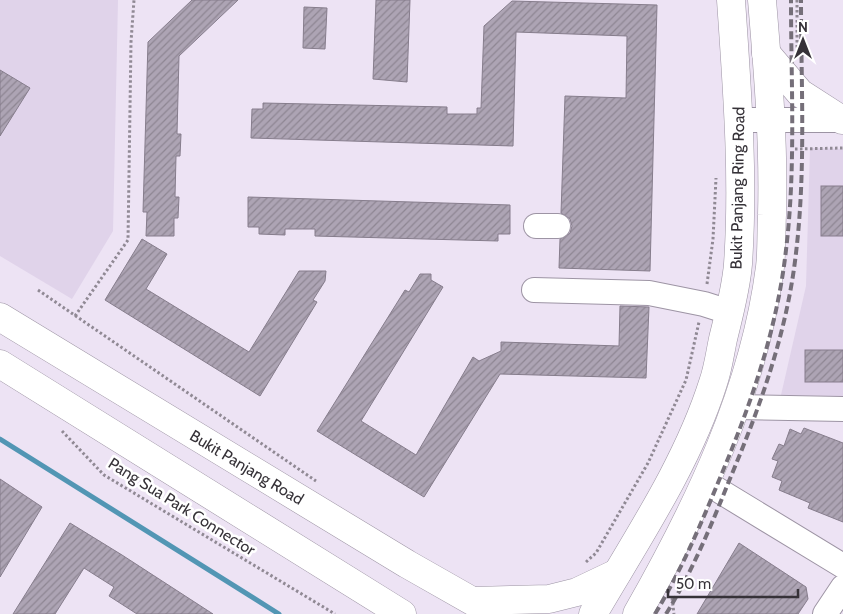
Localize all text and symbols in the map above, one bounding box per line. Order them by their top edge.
north arrow [778,15,828,65]
text: N [798,18,808,36]
street label: Bukit Panjang Ring Road [727,107,748,270]
street label: Bukit Panjang Road [186,426,307,509]
street label: Pang Sua Park Connector [105,453,259,560]
scale bar [668,566,798,598]
text: 50 m [676,575,711,593]

